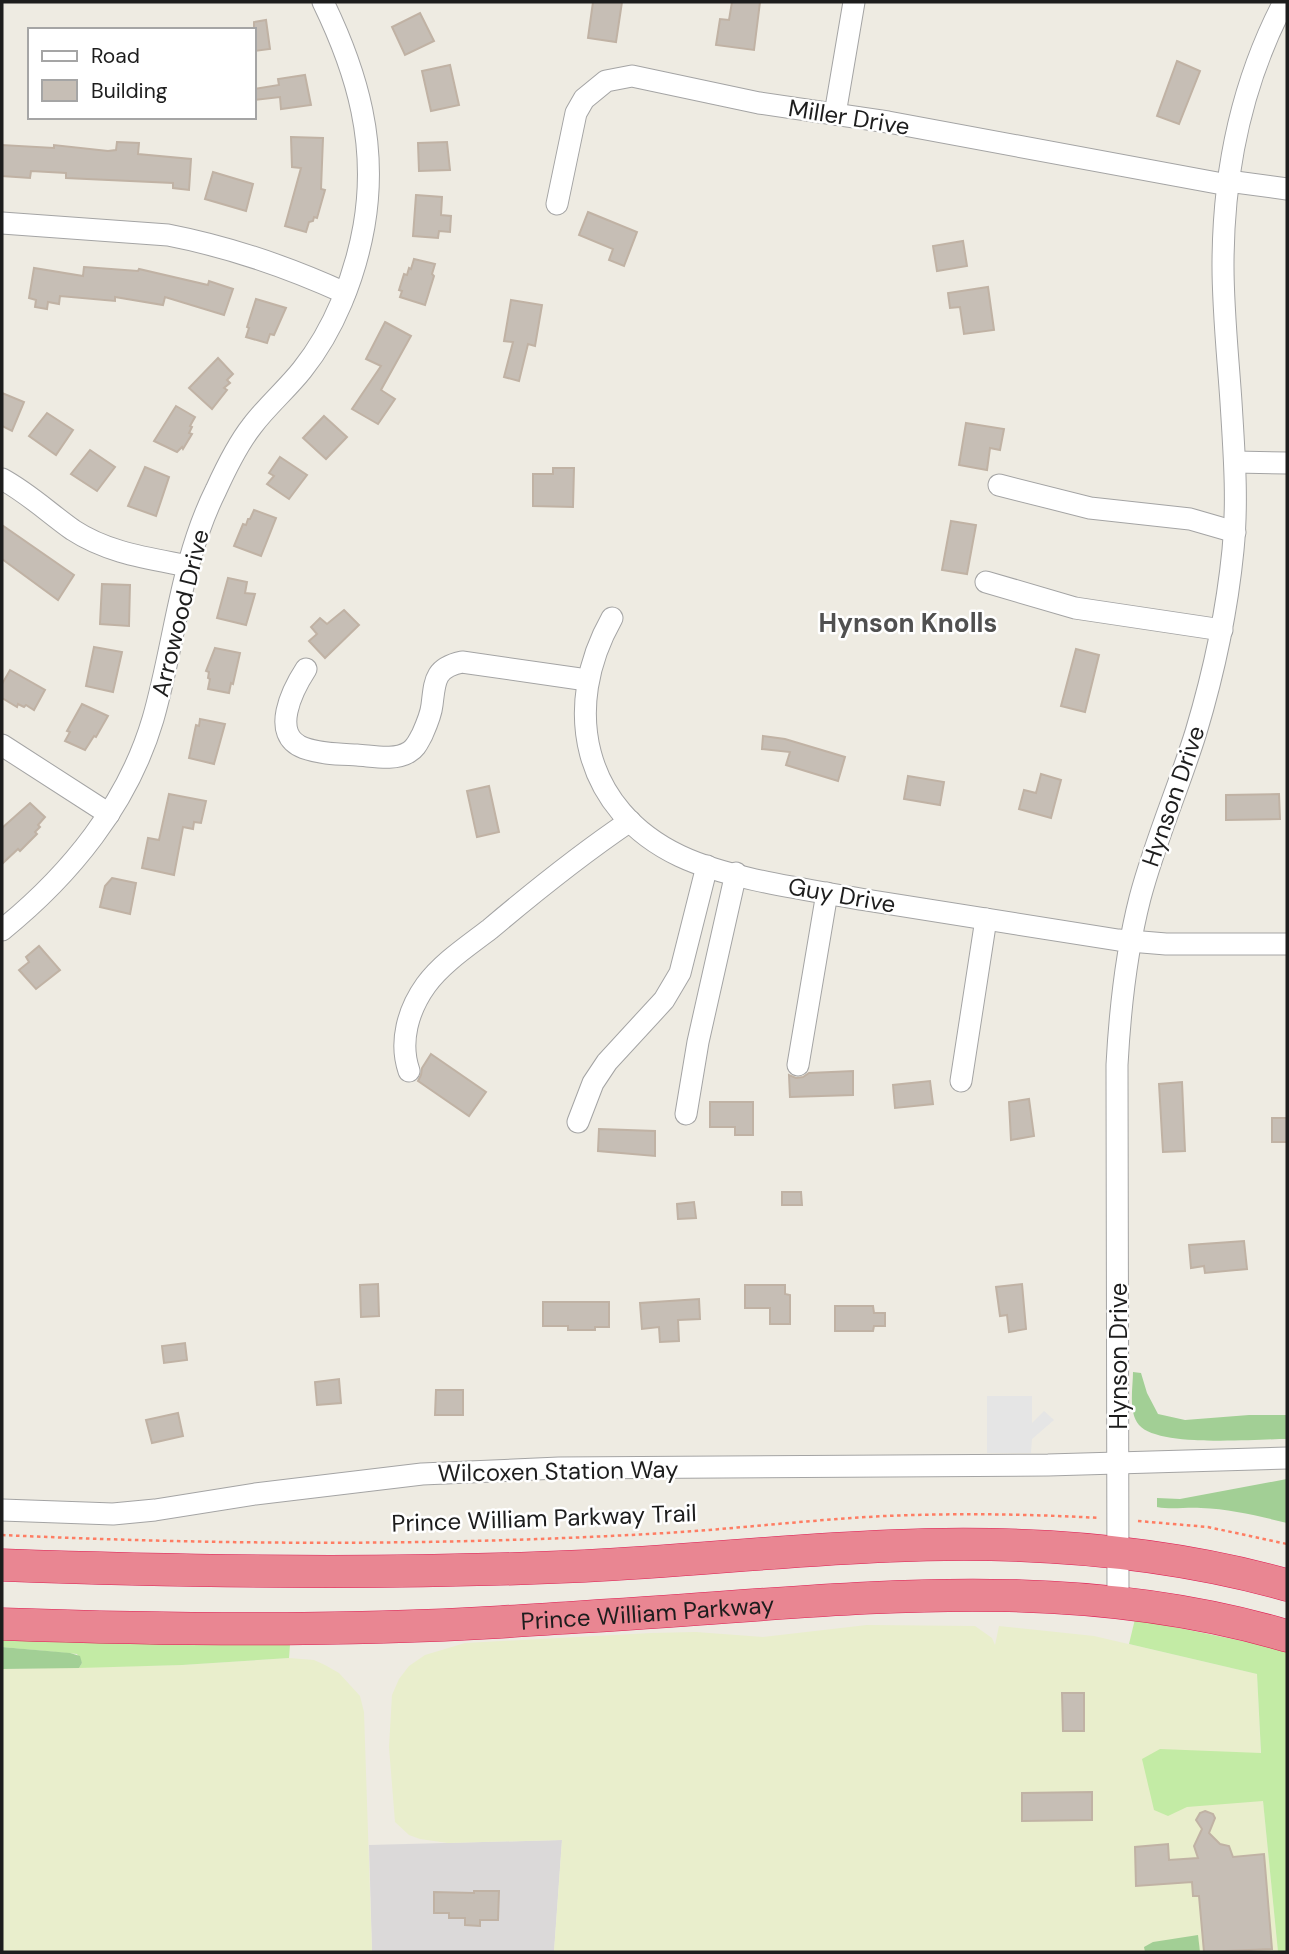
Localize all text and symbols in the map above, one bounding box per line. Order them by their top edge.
legend [28,28,256,119]
text: Road [91,42,140,70]
text: Building [91,77,168,105]
street label: Miller Drive [786,92,912,142]
street label: Arrowood Drive [144,526,216,700]
district label: Hynson Knolls [819,606,997,640]
street label: Hynson Drive [1134,722,1212,870]
street label: Guy Drive [786,870,898,920]
street label: Hynson Drive [1103,1283,1134,1429]
street label: Wilcoxen Station Way [437,1453,679,1489]
street label: Prince William Parkway Trail [391,1497,697,1539]
street label: Prince William Parkway [520,1588,775,1636]

